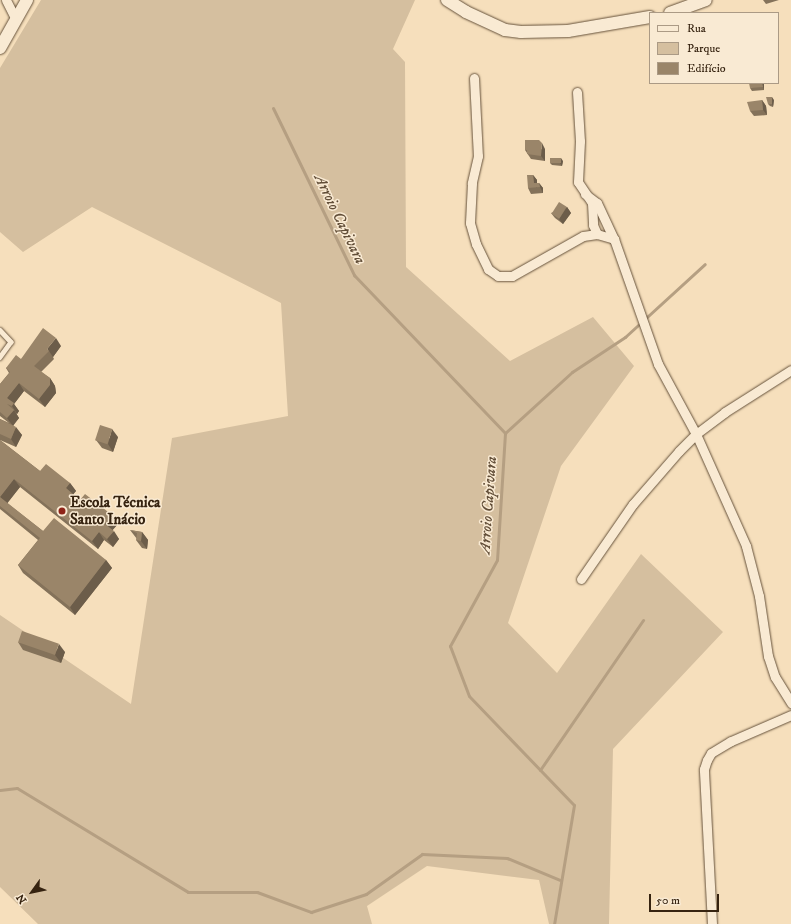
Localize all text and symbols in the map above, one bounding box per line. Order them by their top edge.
legend [649,12,779,84]
text: Rua [687,21,706,36]
text: Parque [687,41,720,56]
text: Edifício [687,61,726,76]
water label: Arroio Capivara [310,171,370,267]
water label: Arroio Capivara [475,456,501,554]
place label: Escola Técnica Santo Inácio [70,493,160,528]
marker: Escola Técnica Santo Inácio [57,506,67,516]
north arrow [12,872,52,912]
scale bar [651,886,721,912]
text: N [14,891,30,906]
text: 50 m [656,893,680,908]

